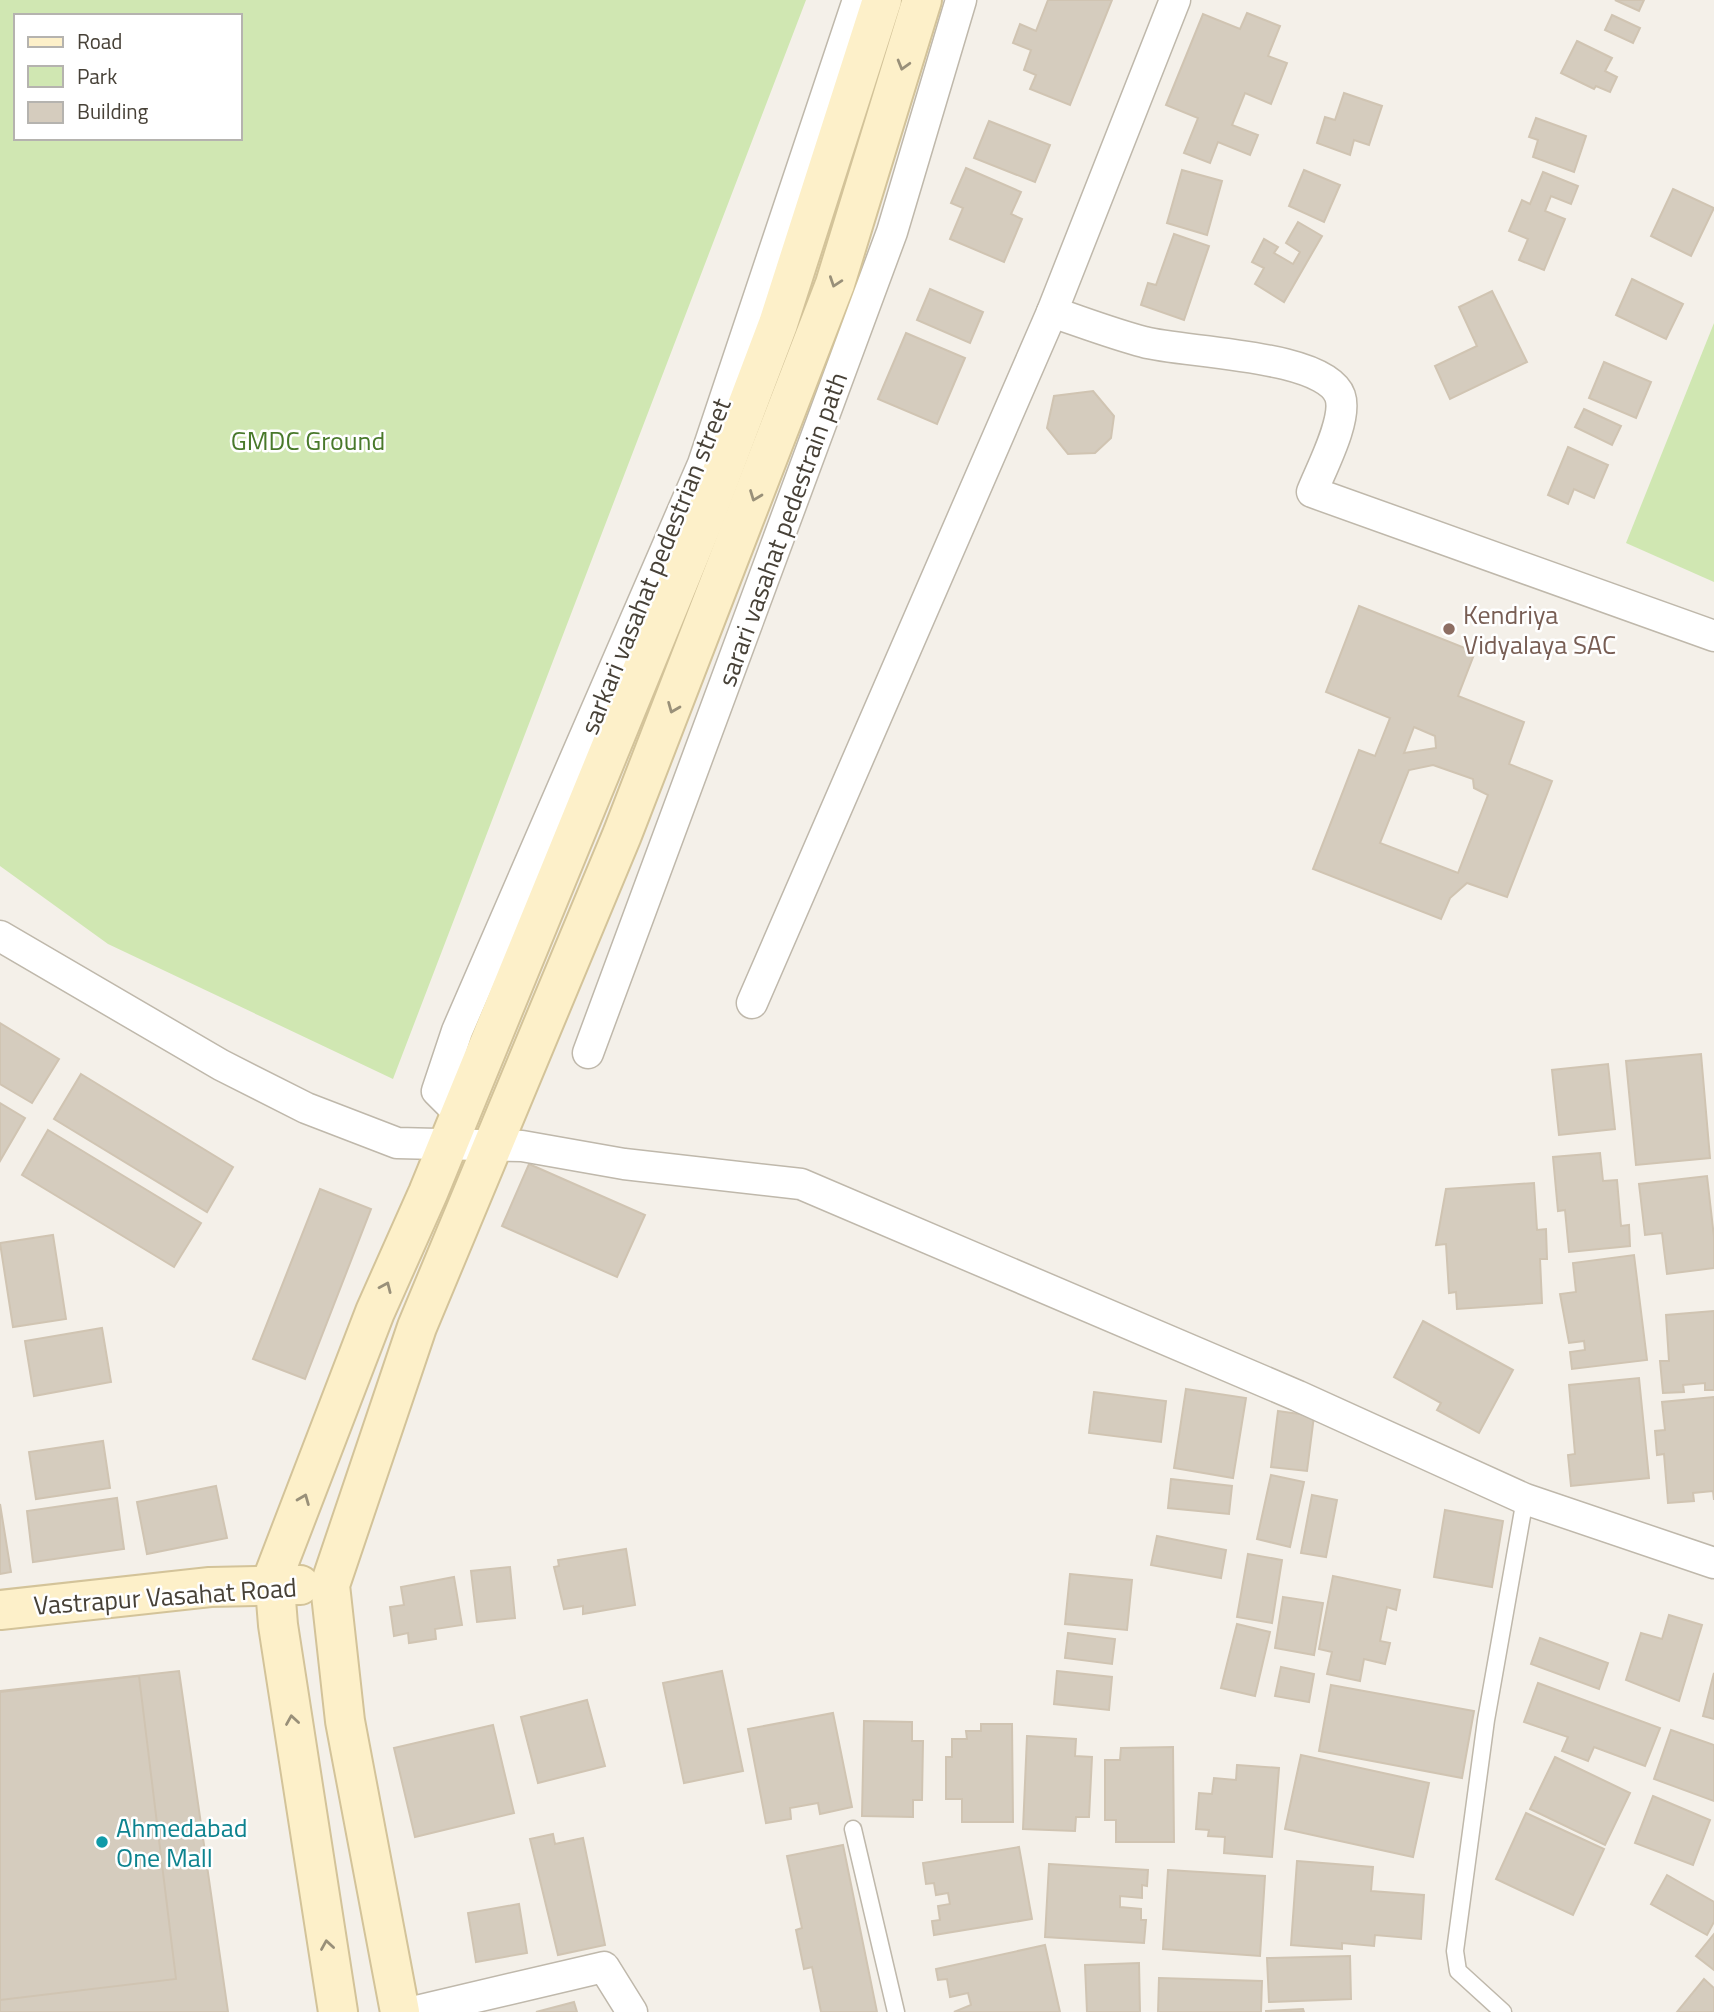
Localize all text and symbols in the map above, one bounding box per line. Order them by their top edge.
legend [14,14,242,140]
text: Road [77,25,122,57]
one-way arrow [896,59,911,71]
text: Park [77,60,117,92]
text: Building [77,95,149,127]
one-way arrow [829,276,843,288]
street label: sarari vasahat pedestrain path [707,366,857,692]
street label: sarkari vasahat pedestrian street [570,392,740,740]
park label: GMDC Ground [231,421,385,460]
one-way arrow [750,489,764,501]
place label: Kendriya Vidyalaya SAC [1463,595,1616,664]
marker: Kendriya Vidyalaya SAC [1441,621,1457,637]
one-way arrow [667,701,681,713]
one-way arrow [378,1282,392,1294]
one-way arrow [296,1494,310,1506]
street label: Vastrapur Vasahat Road [32,1567,298,1625]
one-way arrow [285,1714,300,1726]
place label: Ahmedabad One Mall [116,1808,248,1877]
marker: Ahmedabad One Mall [94,1834,110,1850]
one-way arrow [320,1939,335,1951]

